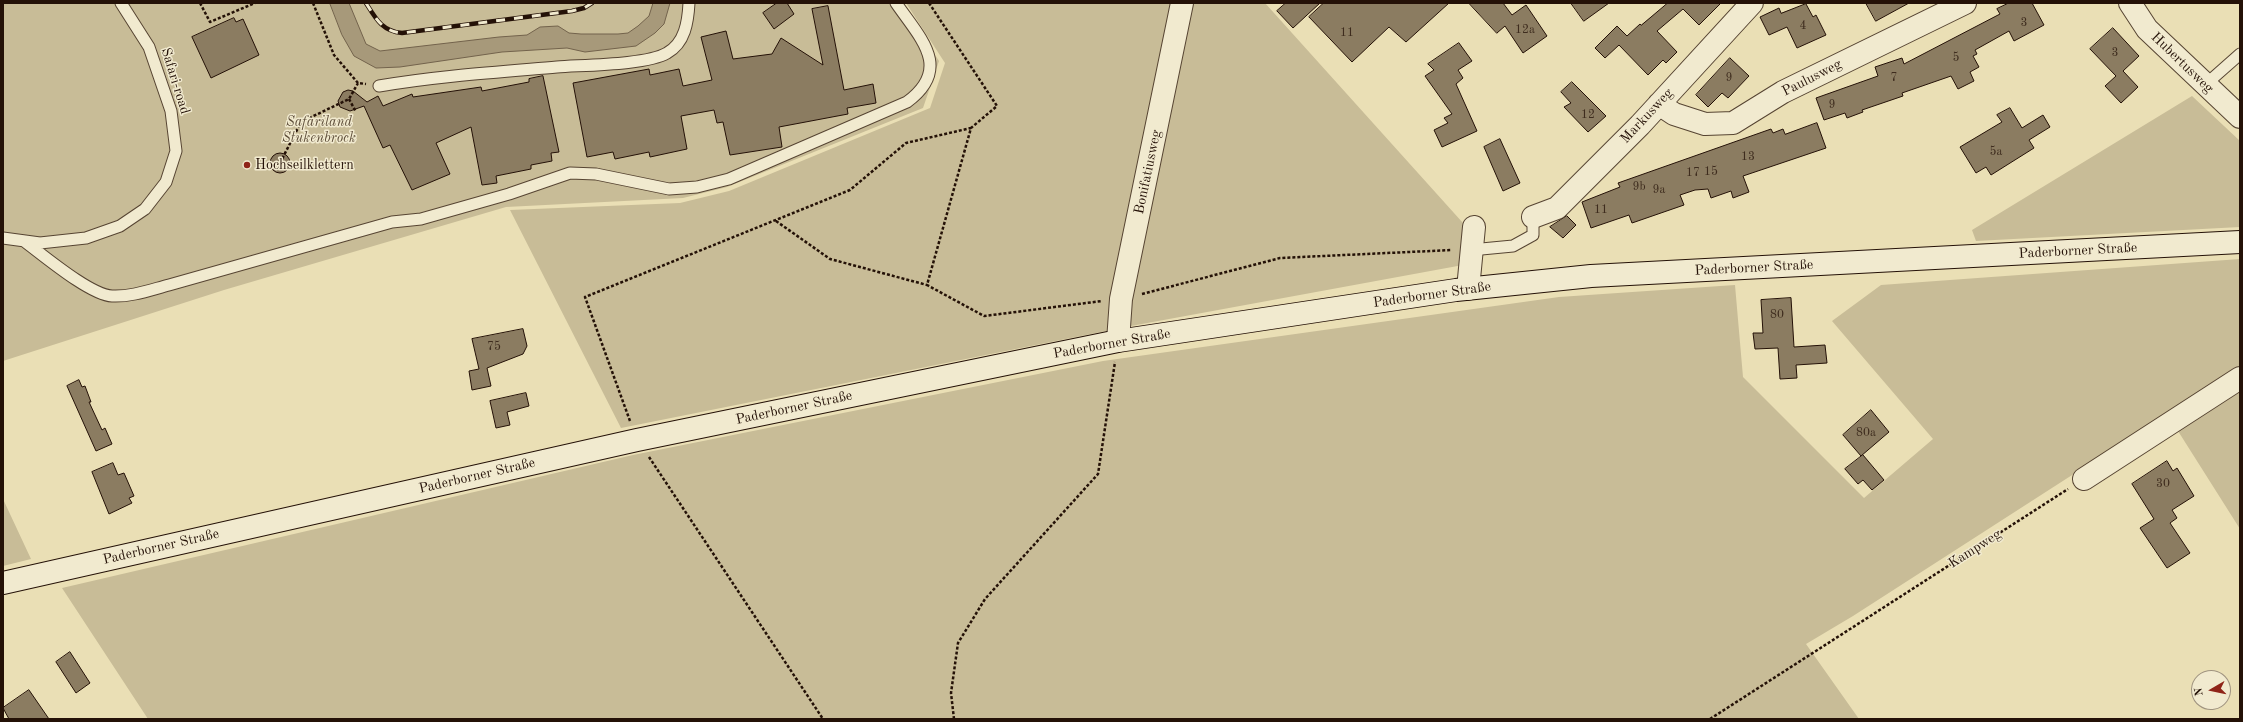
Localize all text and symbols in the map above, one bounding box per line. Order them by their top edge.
house number: 3 [2021,16,2027,30]
house number: 4 [1800,19,1806,33]
house number: 12a [1515,23,1535,37]
house number: 11 [1340,26,1354,40]
street label: Hubertusweg [2147,29,2217,97]
street label: Safari-road [157,46,193,116]
house number: 3 [2112,46,2118,60]
house number: 5 [1953,51,1959,65]
street label: Paulusweg [1779,56,1845,100]
house number: 9 [1726,71,1732,85]
house number: 7 [1891,71,1897,85]
street label: Markusweg [1617,85,1677,147]
house number: 9 [1829,98,1835,112]
house number: 12 [1581,108,1595,122]
park label: Safariland Stukenbrock [282,114,356,146]
street label: Bonifatiusweg [1131,128,1165,216]
house number: 5a [1990,145,2002,159]
house number: 13 [1741,150,1755,164]
place label: Hochseilklettern [255,157,354,173]
marker: Hochseilklettern [242,160,252,170]
house number: 15 [1704,165,1718,179]
house number: 17 [1686,166,1700,180]
house number: 9b [1632,180,1646,194]
house number: 9a [1653,183,1665,197]
house number: 11 [1594,203,1608,217]
street label: Paderborner Straße [2018,240,2138,262]
street label: Paderborner Straße [1694,257,1814,279]
street label: Paderborner Straße [1372,278,1492,312]
house number: 80 [1770,308,1784,322]
street label: Paderborner Straße [1052,325,1172,363]
house number: 75 [487,340,501,354]
street label: Paderborner Straße [734,387,854,429]
house number: 80a [1856,426,1876,440]
street label: Paderborner Straße [417,454,537,498]
house number: 30 [2156,477,2170,491]
street label: Paderborner Straße [101,525,221,569]
street label: Kampweg [1945,526,2005,572]
north arrow [2191,670,2231,710]
text: N [2194,687,2206,697]

